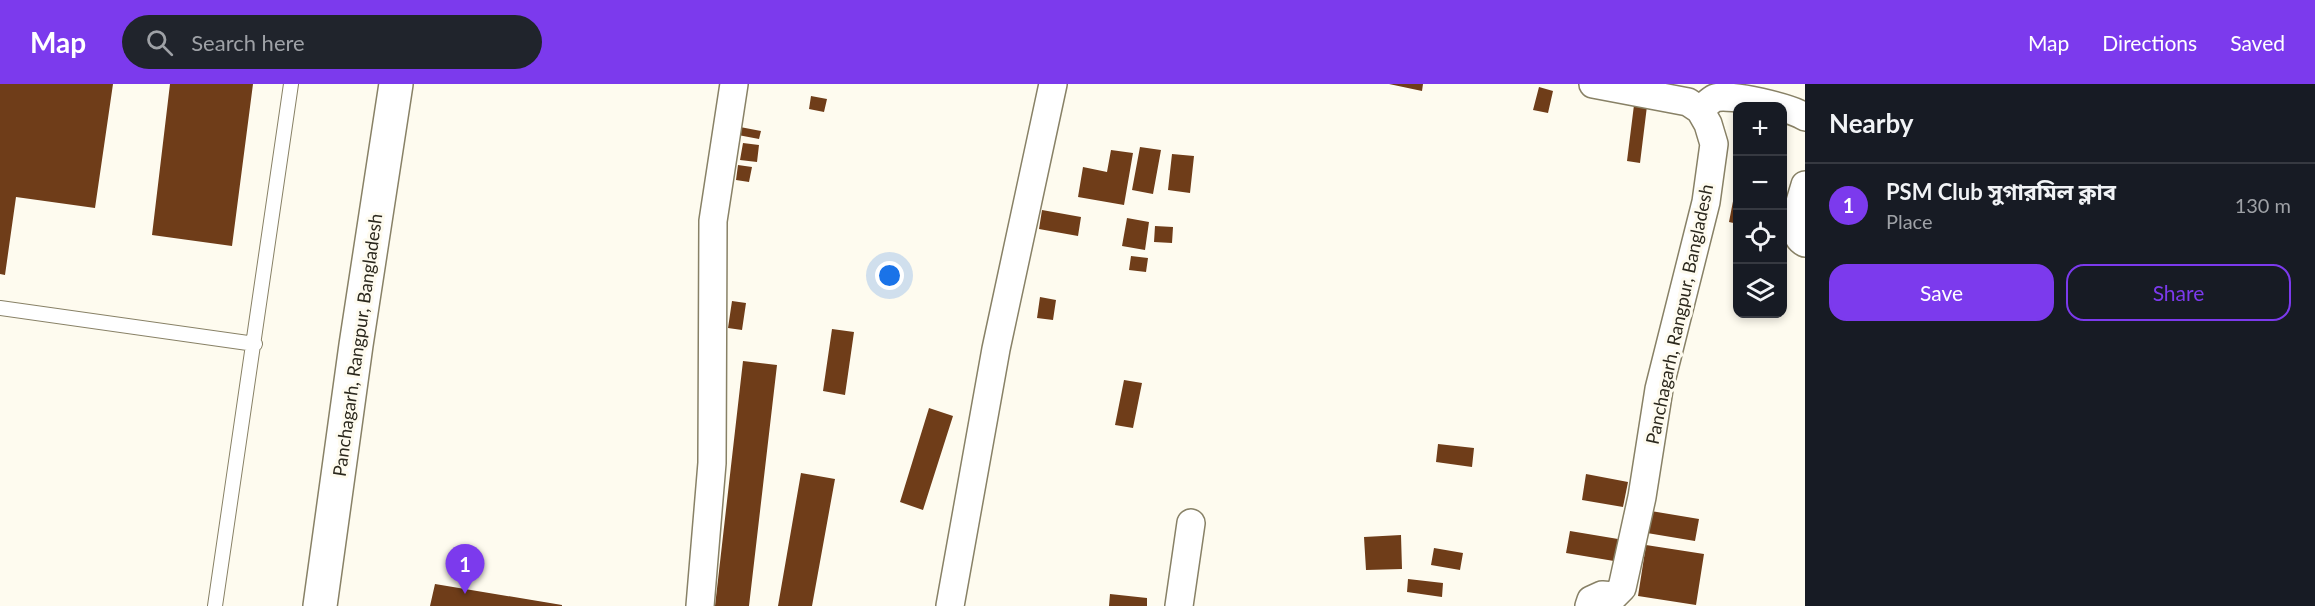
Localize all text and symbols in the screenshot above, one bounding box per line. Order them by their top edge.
search box [122,15,542,69]
text: Map [30,25,86,59]
icon: search [143,26,176,59]
text: Search here [191,29,305,56]
text: Map [2028,30,2069,55]
text: Directions [2102,30,2197,55]
text: Saved [2230,30,2285,55]
map controls [1733,102,1787,318]
button: + [1733,102,1787,156]
text: Nearby [1829,107,1914,139]
button: − [1733,156,1787,210]
text: PSM Club সুগারমিল ক্লাব [1886,178,2116,205]
street label: Panchagarh, Rangpur, Bangladesh [1641,182,1717,446]
text: 1 [1843,193,1854,217]
text: 130 m [2235,193,2291,217]
text: Place [1886,209,1933,233]
button: locate [1733,210,1787,264]
street label: Panchagarh, Rangpur, Bangladesh [328,212,386,478]
your location [875,261,904,290]
button: layers [1733,264,1787,318]
button: Save [1829,264,2054,321]
button: Share [2066,264,2291,321]
pin: 1 [446,544,484,594]

